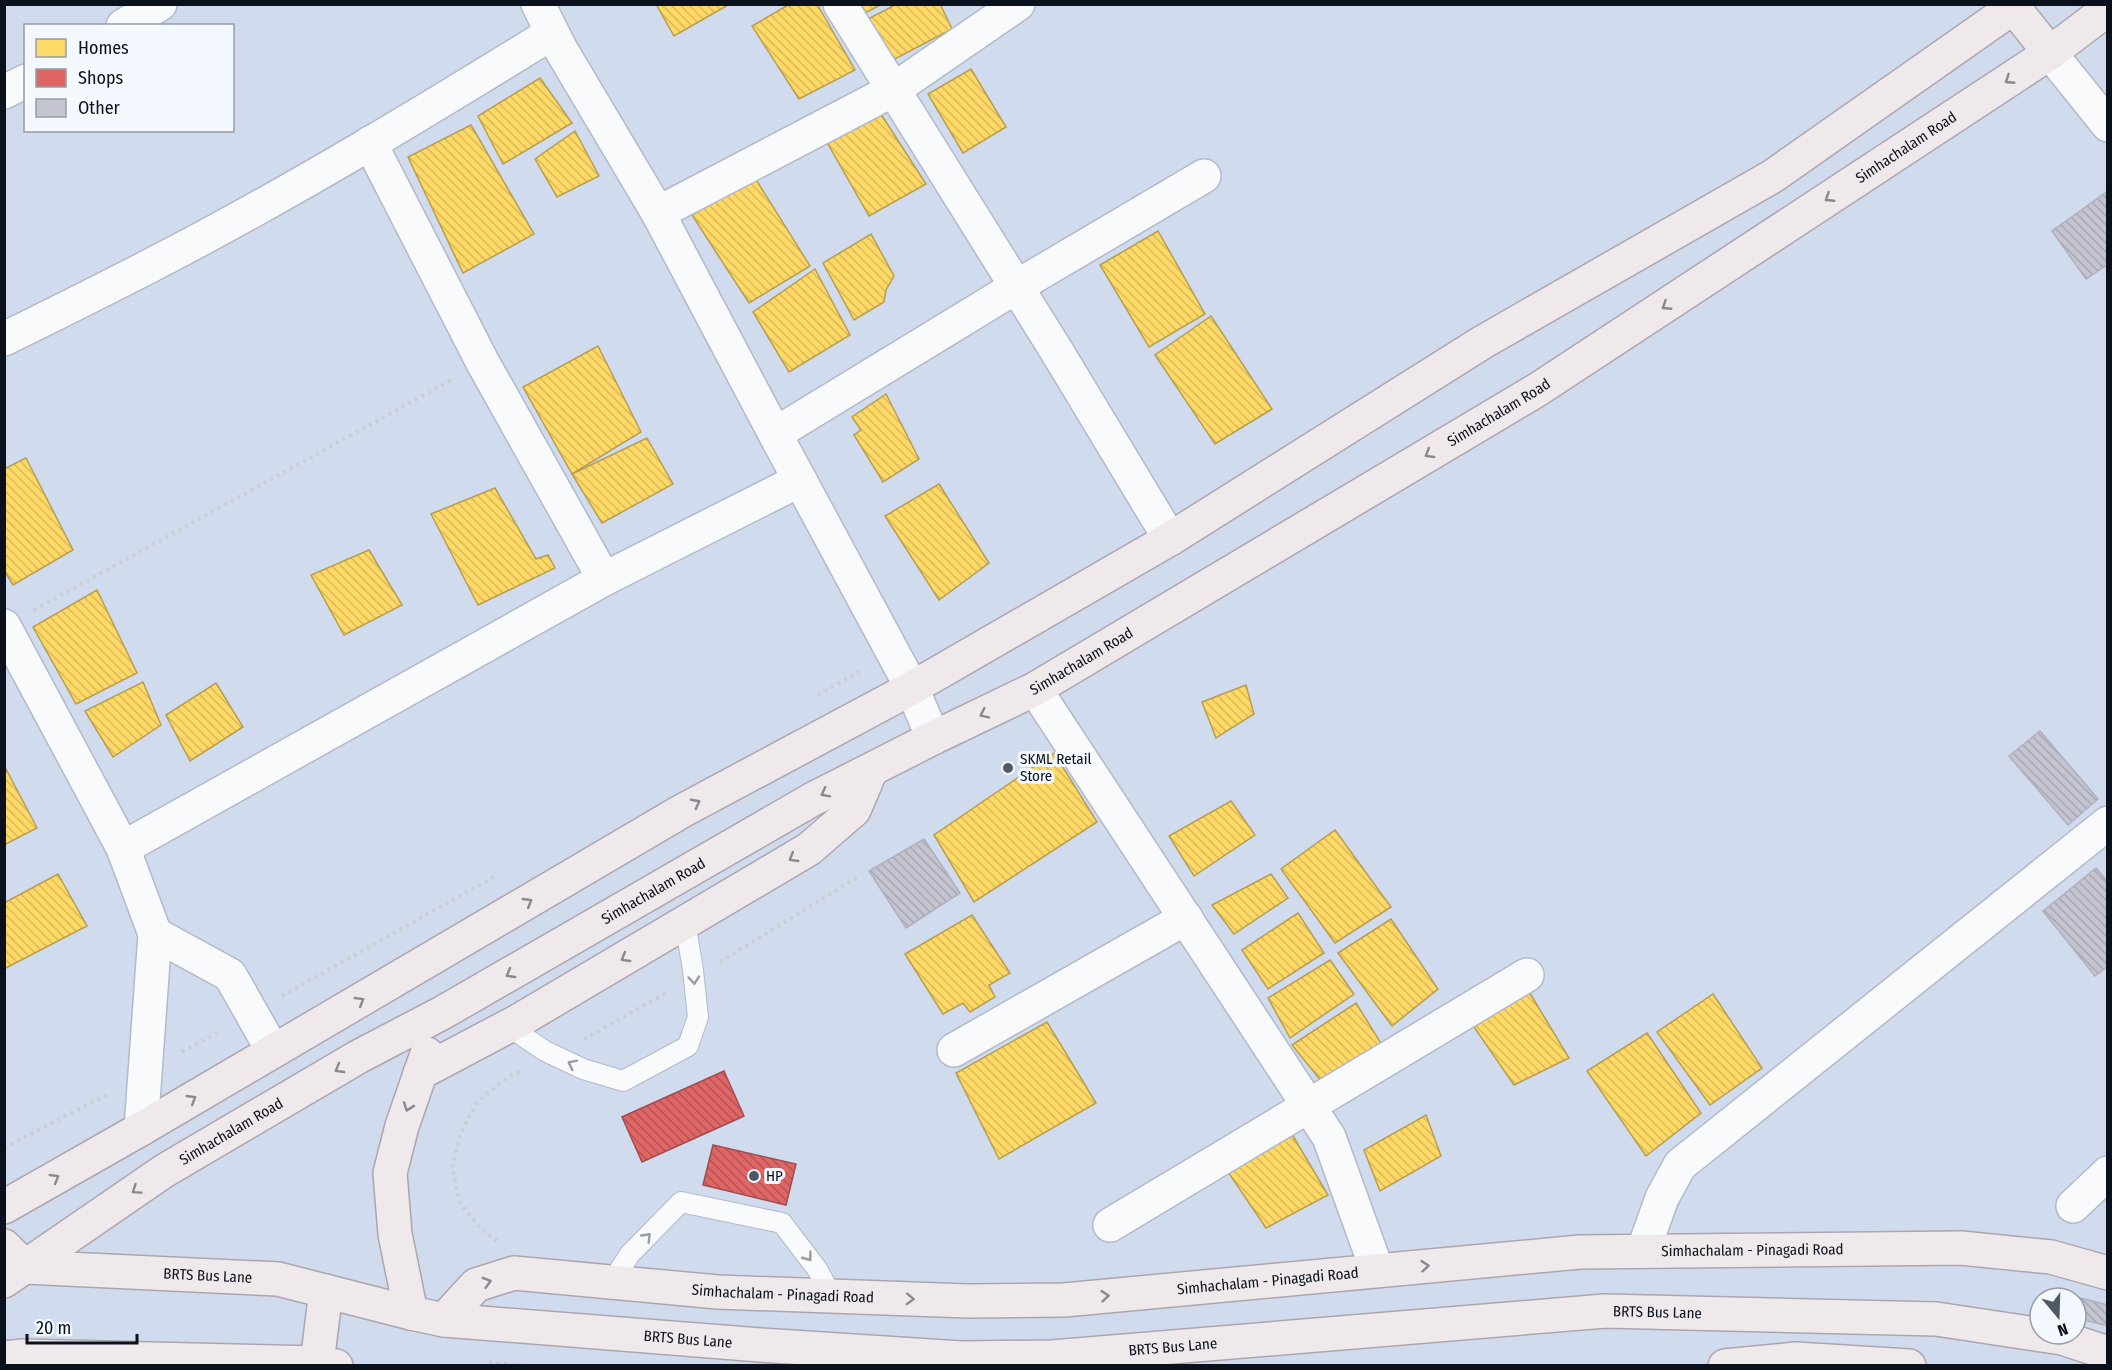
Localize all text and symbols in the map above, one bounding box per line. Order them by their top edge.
legend [24,24,234,132]
text: Homes [78,37,129,59]
text: Shops [78,67,123,89]
one-way arrow [2005,73,2016,84]
text: Other [78,97,121,119]
street label: Simhachalam Road [1852,108,1960,187]
one-way arrow [1824,191,1835,202]
one-way arrow [1661,298,1672,309]
street label: Simhachalam Road [1444,375,1554,450]
one-way arrow [1425,447,1435,458]
street label: Simhachalam Road [1027,624,1136,699]
one-way arrow [979,706,990,718]
place label: SKML Retail Store [1020,750,1092,785]
marker: SKML Retail Store [1001,761,1015,775]
one-way arrow [820,786,831,797]
one-way arrow [690,799,701,810]
one-way arrow [789,851,799,863]
street label: Simhachalam Road [598,854,709,928]
one-way arrow [522,897,532,909]
one-way arrow [621,950,631,962]
one-way arrow [506,966,516,978]
one-way arrow [687,976,700,985]
one-way arrow [354,997,364,1008]
one-way arrow [567,1059,578,1071]
one-way arrow [335,1061,345,1073]
street label: Simhachalam Road [176,1094,286,1169]
one-way arrow [186,1095,196,1106]
one-way arrow [403,1101,416,1112]
place label: HP [766,1167,783,1185]
marker: HP [747,1169,761,1183]
one-way arrow [49,1174,59,1185]
one-way arrow [132,1183,143,1194]
one-way arrow [640,1233,651,1243]
street label: Simhachalam - Pinagadi Road [1661,1240,1844,1260]
one-way arrow [800,1251,811,1262]
one-way arrow [1420,1260,1429,1273]
street label: Simhachalam - Pinagadi Road [1176,1264,1359,1298]
street label: BRTS Bus Lane [163,1265,253,1287]
one-way arrow [481,1276,491,1289]
street label: Simhachalam - Pinagadi Road [691,1281,874,1307]
north arrow [2028,1286,2088,1346]
one-way arrow [1101,1290,1110,1303]
one-way arrow [906,1292,915,1305]
street label: BRTS Bus Lane [1613,1302,1702,1322]
scale bar [27,1307,136,1345]
text: 20 m [36,1317,71,1339]
text: N [2055,1319,2070,1340]
street label: BRTS Bus Lane [643,1327,733,1352]
street label: BRTS Bus Lane [1128,1334,1218,1360]

